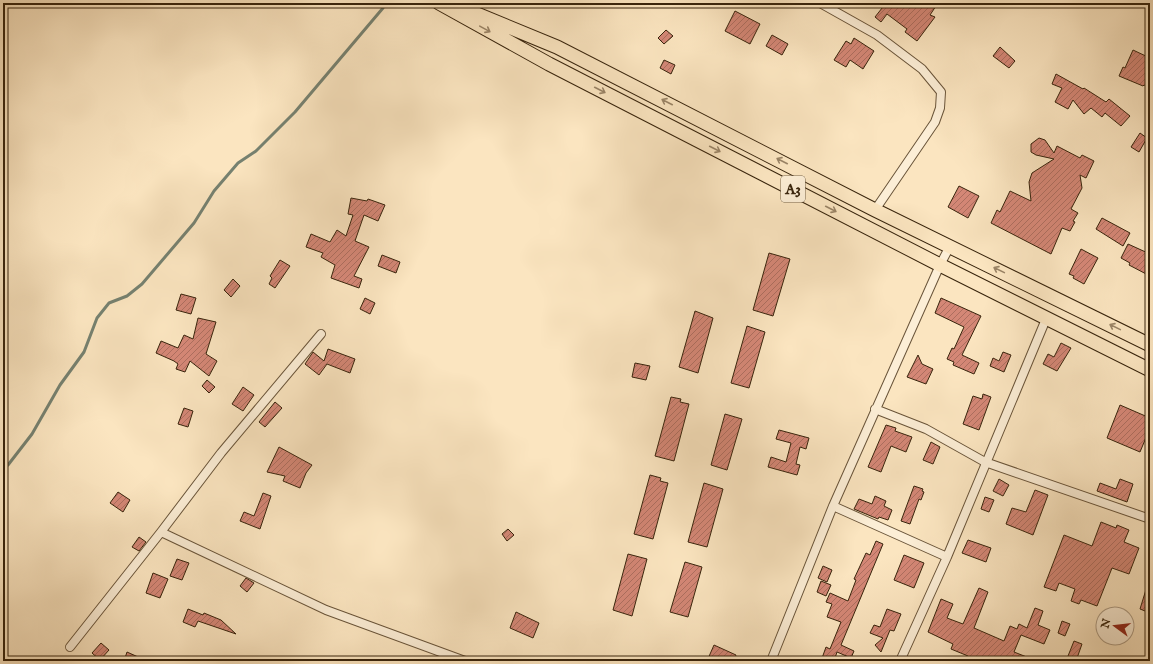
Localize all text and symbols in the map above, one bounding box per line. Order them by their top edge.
one-way arrow [479,25,491,33]
one-way arrow [594,87,606,94]
one-way arrow [661,98,673,105]
one-way arrow [709,146,721,153]
one-way arrow [776,157,788,165]
road number: A3 [781,176,805,202]
one-way arrow [825,205,837,213]
one-way arrow [993,266,1005,273]
one-way arrow [1109,323,1121,330]
north arrow [1095,606,1135,646]
text: N [1098,617,1114,631]

